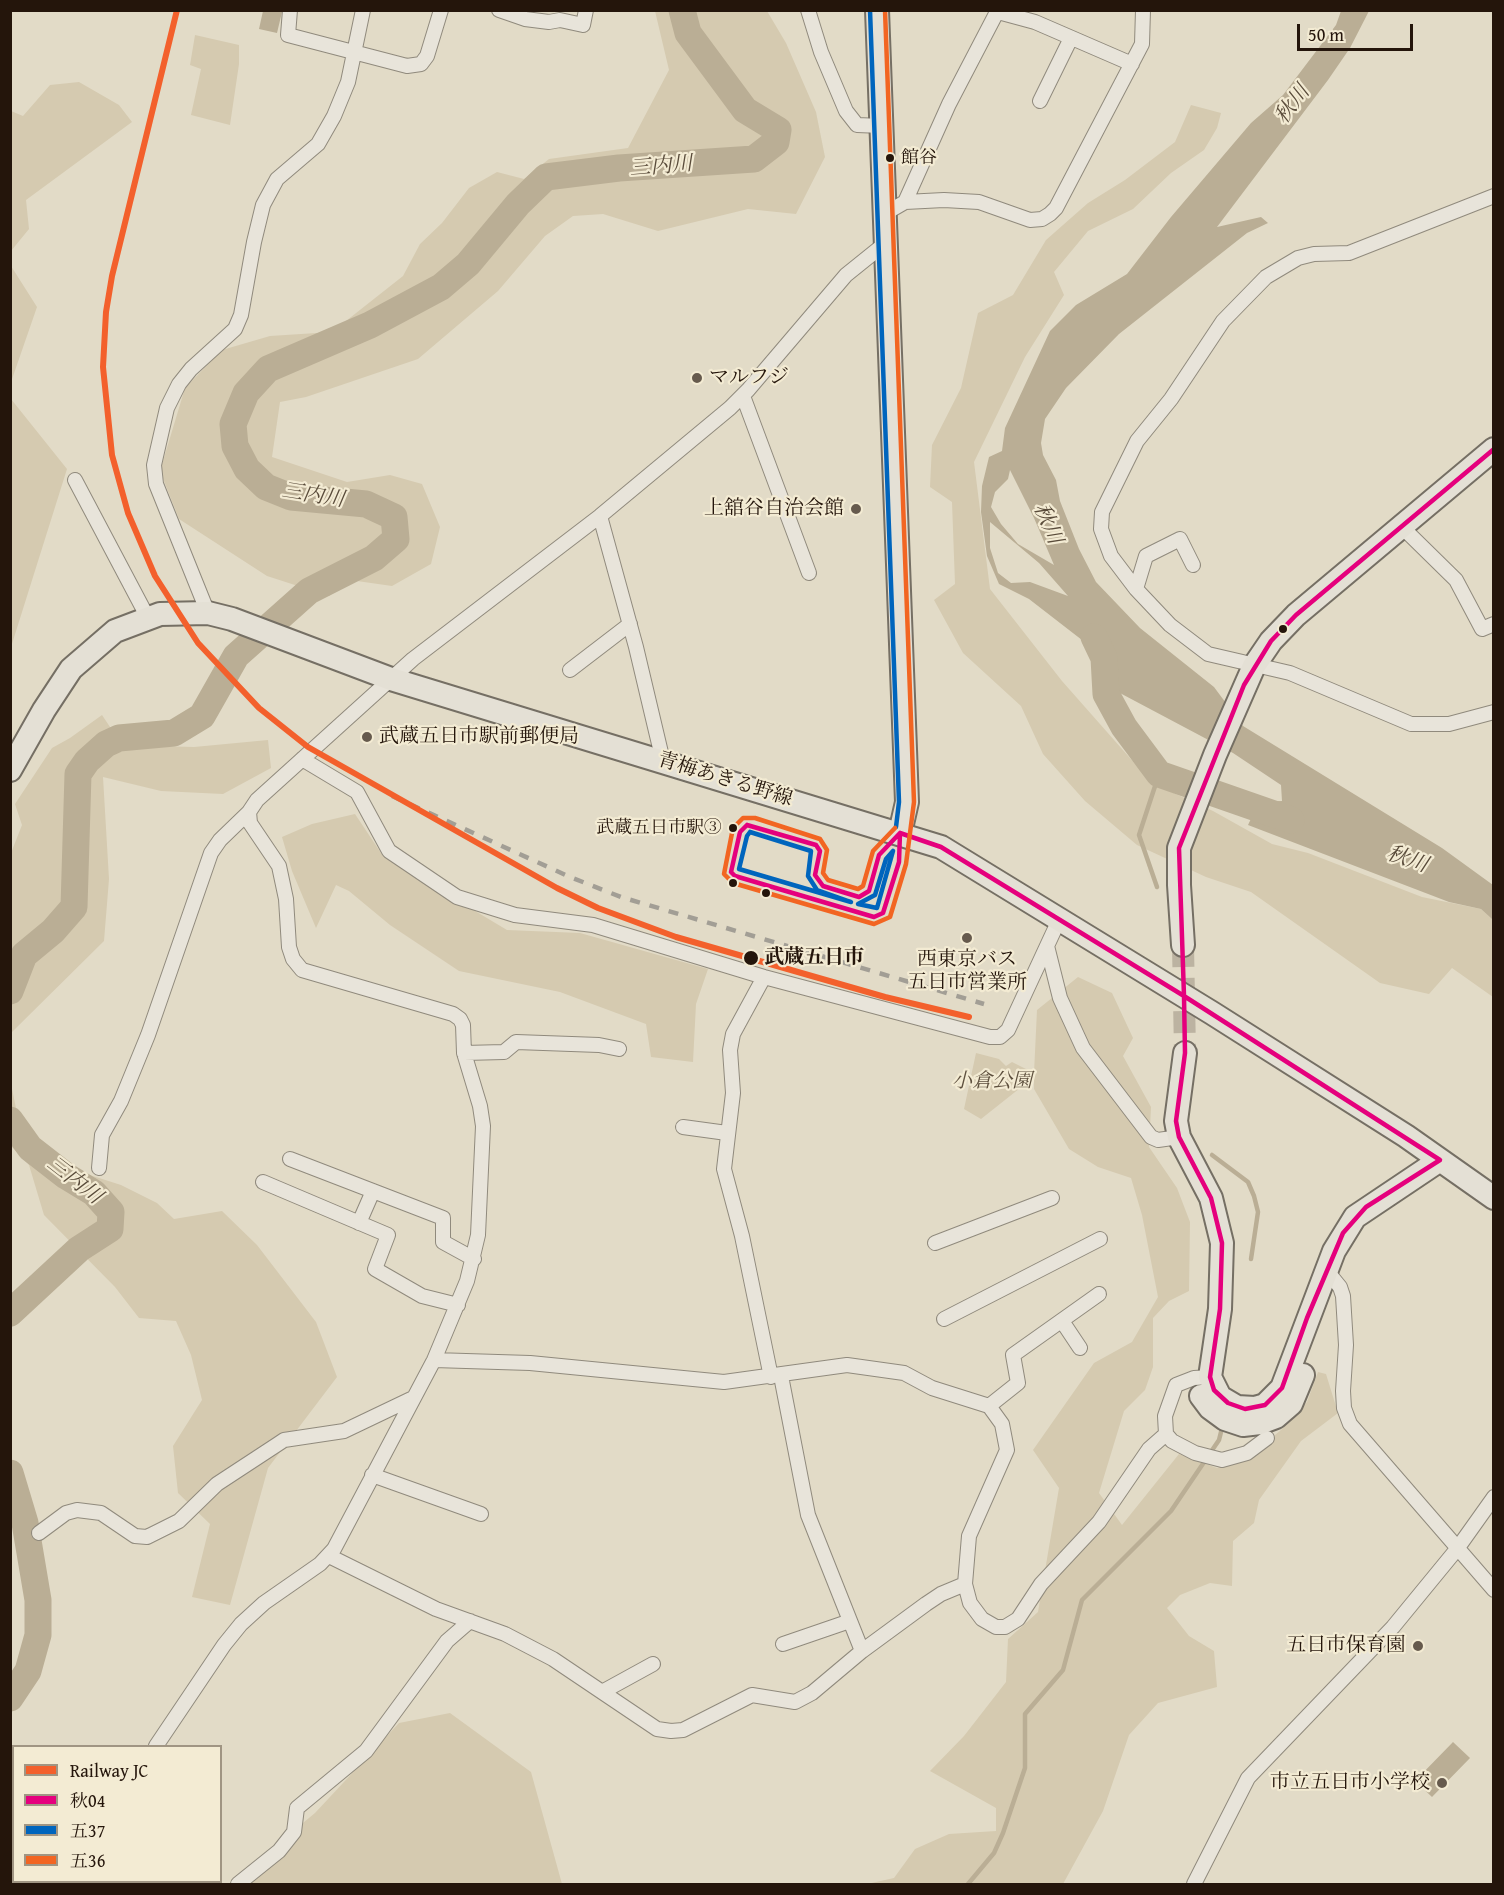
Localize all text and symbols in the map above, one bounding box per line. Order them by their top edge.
scale bar [1300,12,1416,50]
text: 50 m [1308,21,1344,48]
water label: 秋川 [1270,81,1316,129]
place label: 館谷 [901,147,937,169]
water label: 三内川 [629,152,693,182]
marker: 館谷 [884,152,896,164]
place label: マルフジ [709,366,789,390]
marker: マルフジ [690,371,704,385]
water label: 三内川 [280,479,346,513]
place label: 上舘谷自治会館 [704,497,844,521]
water label: 秋川 [1027,500,1067,548]
marker: 上舘谷自治会館 [849,502,863,516]
unlabelled marker [1277,623,1289,635]
place label: 武蔵五日市駅前郵便局 [379,725,579,749]
marker: 武蔵五日市駅前郵便局 [360,730,374,744]
street label: 青梅あきる野線 [655,748,795,812]
place label: 武蔵五日市駅③ [596,817,722,839]
marker: 武蔵五日市駅③ [727,822,739,834]
water label: 秋川 [1383,841,1431,879]
unlabelled marker [727,877,739,889]
unlabelled marker [760,887,772,899]
marker: 西東京バス 五日市営業所 [960,931,974,945]
place label: 武蔵五日市 [764,946,864,970]
place label: 西東京バス 五日市営業所 [907,948,1027,995]
marker: 武蔵五日市 [742,949,760,967]
park label: 小倉公園 [952,1070,1032,1094]
water label: 三内川 [41,1152,107,1210]
place label: 五日市保育園 [1286,1634,1406,1658]
marker: 五日市保育園 [1411,1639,1425,1653]
legend [12,1745,222,1883]
text: Railway JC [70,1757,148,1784]
place label: 市立五日市小学校 [1270,1771,1430,1795]
marker: 市立五日市小学校 [1435,1776,1449,1790]
text: 秋04 [70,1787,105,1814]
text: 五37 [70,1817,105,1844]
text: 五36 [70,1847,105,1874]

